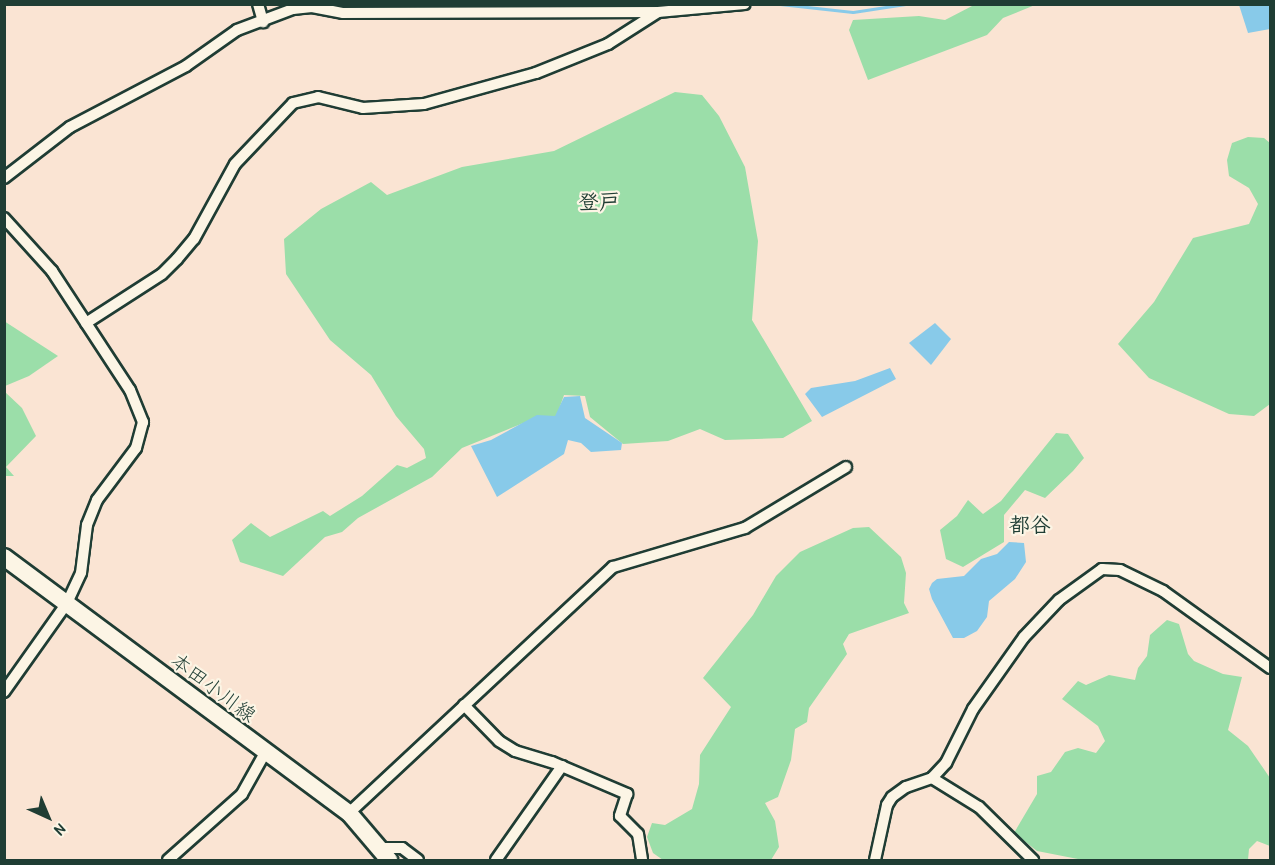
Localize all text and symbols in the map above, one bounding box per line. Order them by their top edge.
district label: 登戸 [578,189,620,215]
district label: 都谷 [1009,512,1051,538]
street label: 本田小川線 [167,647,261,727]
north arrow [18,787,78,847]
text: N [50,819,71,841]

